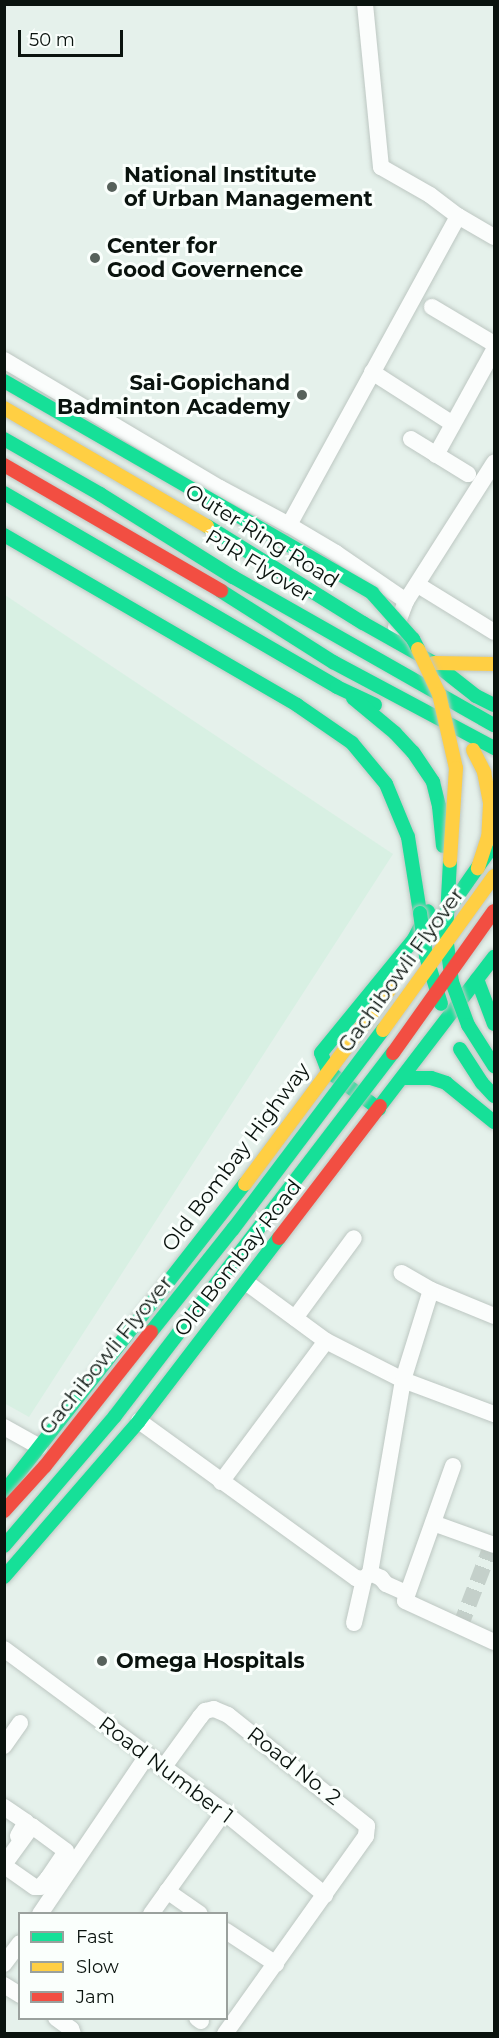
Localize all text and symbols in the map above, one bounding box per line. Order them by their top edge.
scale bar [21,18,126,56]
text: 50 m [29,29,75,51]
place label: National Institute of Urban Management [124,162,373,212]
marker: National Institute of Urban Management [105,180,119,194]
place label: Center for Good Governence [107,233,303,283]
marker: Center for Good Governence [88,251,102,265]
place label: Sai-Gopichand Badminton Academy [57,370,290,420]
marker: Sai-Gopichand Badminton Academy [295,388,309,402]
street label: Outer Ring Road [181,479,343,593]
street label: PJR Flyover [201,524,317,608]
street label: Gachibowli Flyover [333,883,469,1057]
street label: Old Bombay Highway [157,1058,315,1256]
street label: Old Bombay Road [169,1175,307,1341]
street label: Gachibowli Flyover [34,1270,178,1440]
place label: Omega Hospitals [116,1648,305,1674]
marker: Omega Hospitals [93,1652,111,1670]
street label: Road Number 1 [94,1711,238,1829]
street label: Road No. 2 [242,1722,346,1810]
legend [18,1912,228,2020]
text: Fast [76,1926,114,1948]
text: Slow [76,1956,119,1978]
text: Jam [76,1986,115,2008]

